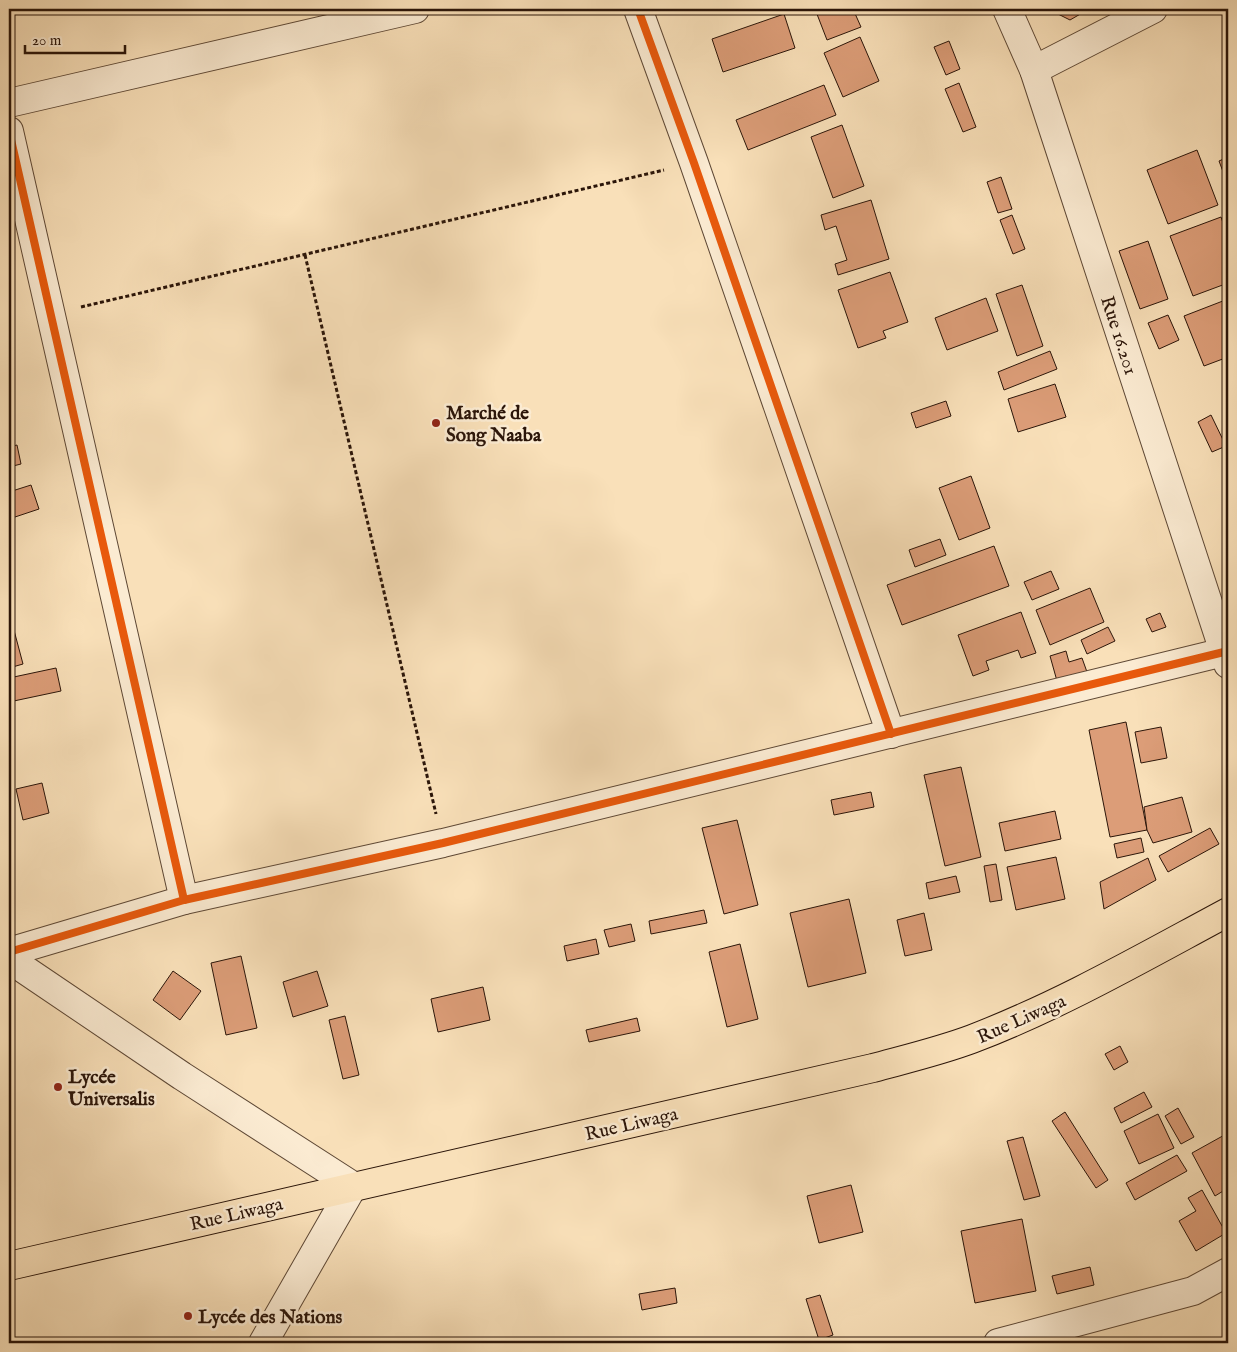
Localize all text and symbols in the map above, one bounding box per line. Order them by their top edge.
scale bar [25,22,125,54]
text: 20 m [32,31,62,50]
street label: Rue 16.201 [1094,293,1142,378]
place label: Marché de Song Naaba [446,402,542,448]
marker: Marché de Song Naaba [430,417,442,429]
street label: Rue Liwaga [974,989,1071,1050]
place label: Lycée Universalis [67,1066,155,1112]
marker: Lycée Universalis [52,1081,64,1093]
street label: Rue Liwaga [583,1102,681,1147]
street label: Rue Liwaga [188,1192,286,1237]
place label: Lycée des Nations [198,1306,343,1330]
marker: Lycée des Nations [182,1310,194,1322]

